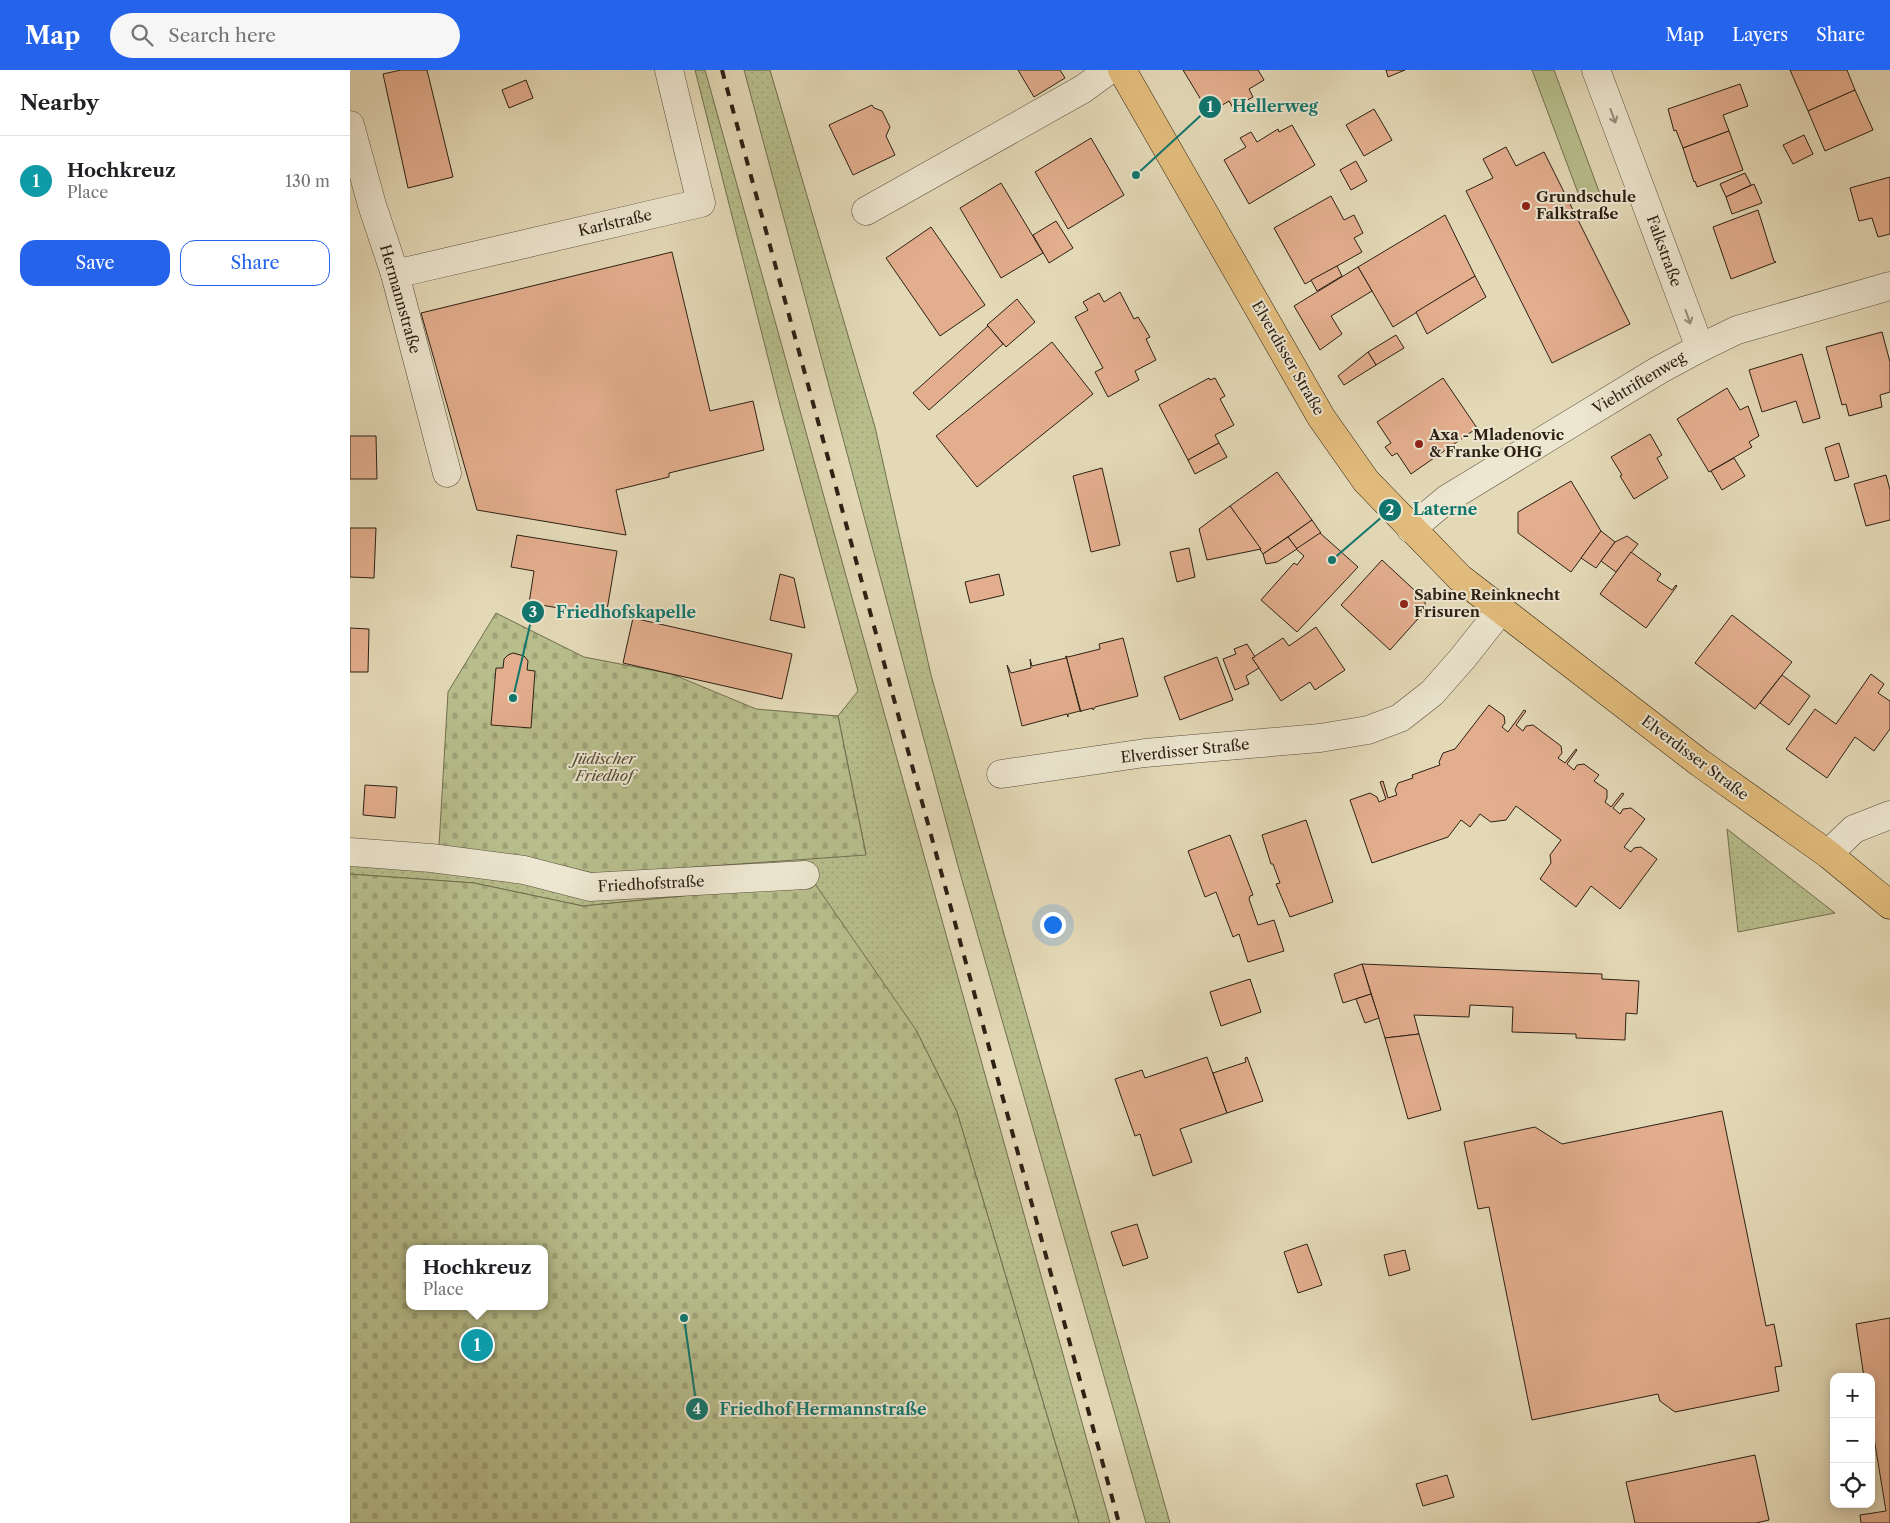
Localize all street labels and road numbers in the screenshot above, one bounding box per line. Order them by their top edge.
street label: Karlstraße [576,205,654,240]
street label: Falkstraße [1643,212,1686,289]
street label: Hermannstraße [376,242,425,356]
street label: Elverdisser Straße [1248,297,1329,419]
street label: Viehtriftenweg [1588,347,1689,418]
street label: Elverdisser Straße [1638,711,1753,804]
street label: Elverdisser Straße [1120,734,1250,767]
street label: Friedhofstraße [597,871,705,896]

